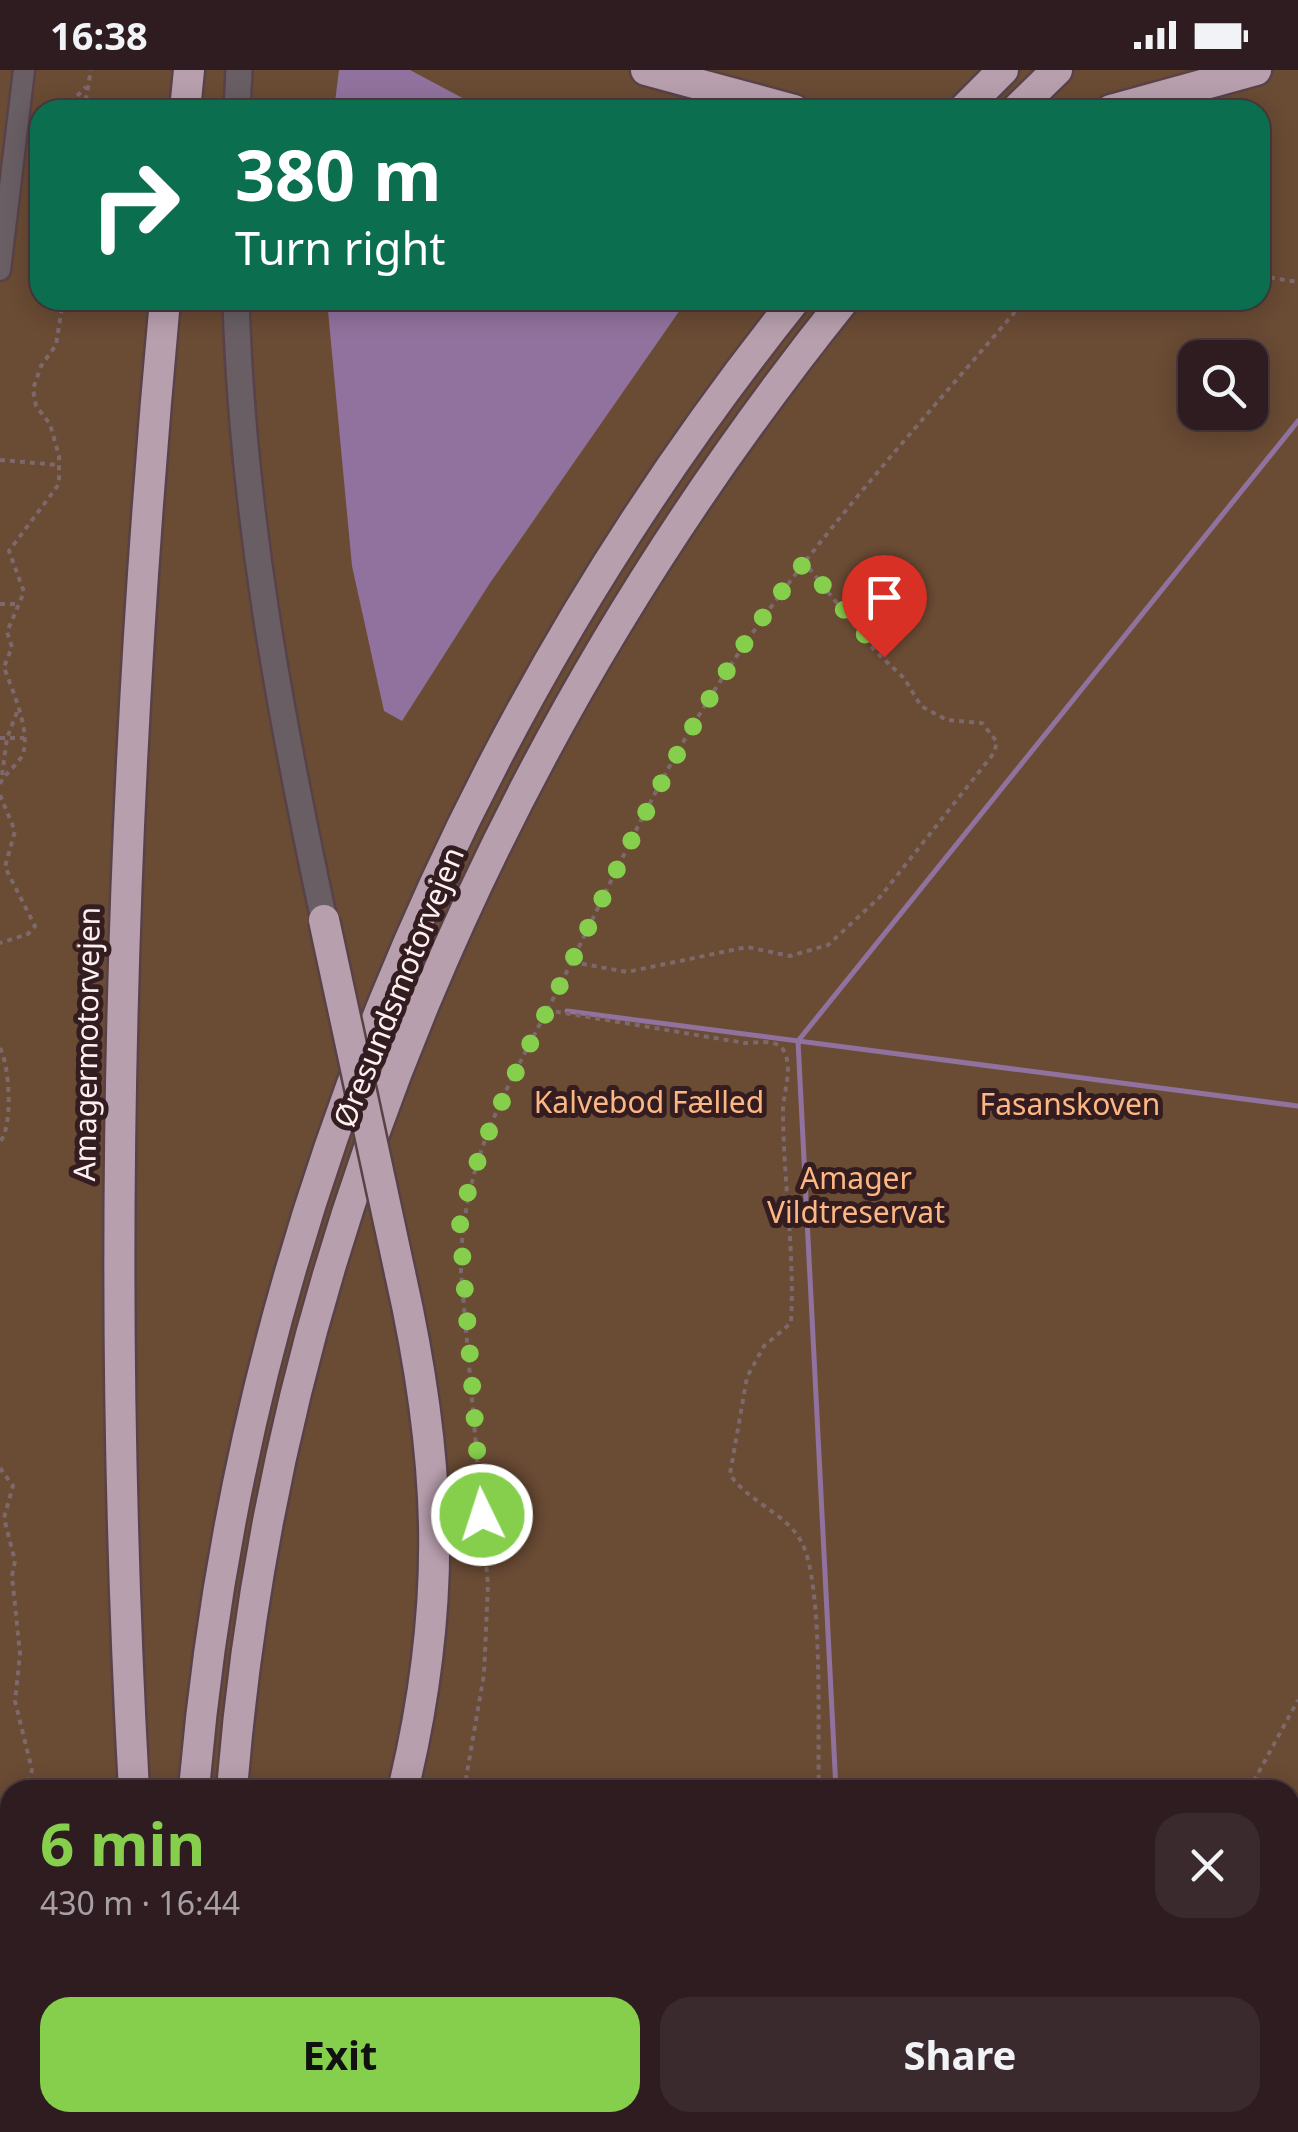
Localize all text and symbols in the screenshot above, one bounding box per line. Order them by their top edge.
text: 16:38 [50,9,148,61]
text: 380 m [235,126,442,222]
icon: right [70,140,200,270]
text: Turn right [235,217,446,278]
map controls [1178,340,1268,430]
button: search [1178,340,1268,430]
pin [842,555,927,658]
icon: arrive [857,570,912,625]
street label: Øresundsmotorvejen [323,841,473,1133]
street label: Amagermotorvejen [63,906,109,1182]
park label: Kalvebod Fælled [534,1081,764,1122]
park label: Fasanskoven [980,1083,1160,1124]
park label: Amager Vildtreservat [767,1157,945,1232]
position arrow [430,1463,534,1567]
text: 6 min [40,1802,205,1884]
button: close [1155,1813,1260,1918]
text: 430 m · 16:44 [40,1881,240,1924]
button: Exit [40,1997,640,2112]
button: Share [660,1997,1260,2112]

